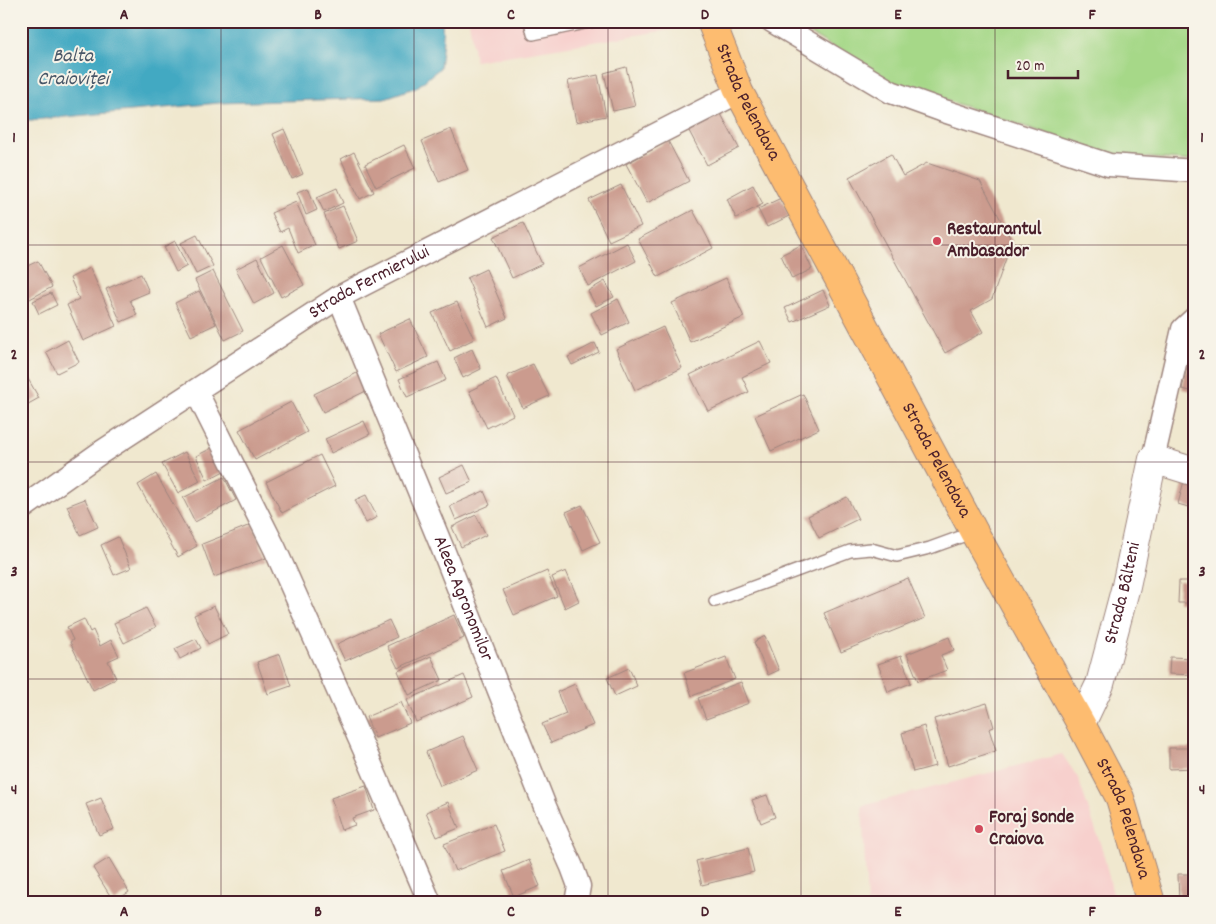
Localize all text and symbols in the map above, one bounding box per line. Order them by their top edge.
text: A [120,4,129,27]
text: B [314,4,322,27]
text: C [507,4,515,27]
text: D [701,4,710,27]
text: E [894,4,902,27]
text: F [1088,4,1096,27]
street label: Strada Pelendava [708,40,787,167]
water label: Balta Craioviței [37,43,112,94]
scale bar [1008,48,1078,80]
text: 20 m [1016,56,1044,78]
text: 1 [12,127,16,150]
text: 1 [1200,127,1204,150]
place label: Restaurantul Ambasador [947,217,1042,266]
marker: Restaurantul Ambasador [931,235,943,247]
street label: Strada Fermierului [304,239,435,326]
text: 2 [11,344,18,367]
text: 2 [1199,344,1206,367]
street label: Strada Pelendava [894,398,978,524]
street label: Aleea Agronomilor [425,532,500,665]
street label: Strada Bâlteni [1098,539,1149,647]
text: 3 [10,561,18,584]
text: 3 [1198,561,1206,584]
street label: Strada Pelendava [1088,754,1157,883]
text: 4 [11,779,17,802]
text: 4 [1199,779,1205,802]
place label: Foraj Sonde Craiova [989,805,1074,854]
marker: Foraj Sonde Craiova [973,823,985,835]
text: A [120,901,129,924]
text: B [314,901,322,924]
text: C [507,901,515,924]
text: D [701,901,710,924]
text: E [894,901,902,924]
text: F [1088,901,1096,924]

